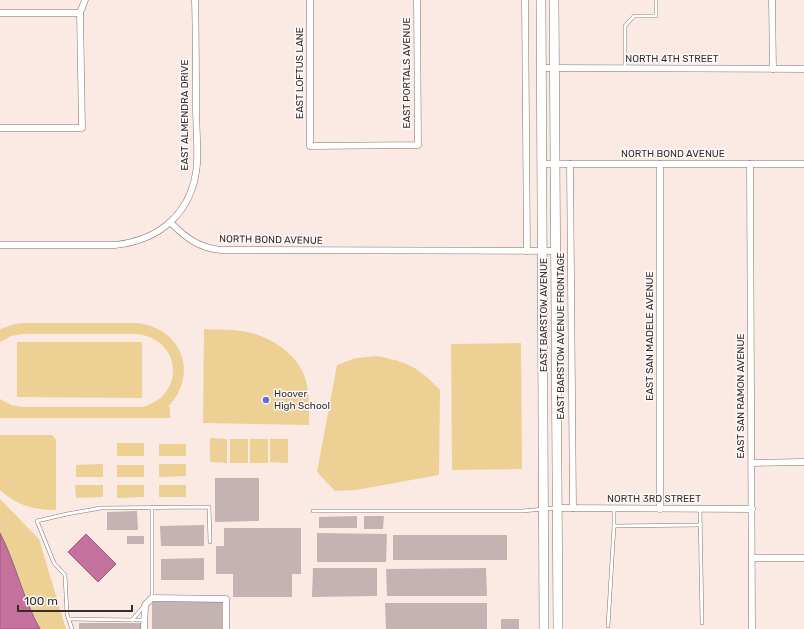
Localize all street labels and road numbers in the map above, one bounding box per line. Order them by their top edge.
street label: EAST PORTALS AVENUE [401,17,413,129]
street label: EAST LOFTUS LANE [294,27,306,119]
street label: NORTH 4TH STREET [625,53,719,65]
street label: EAST ALMENDRA DRIVE [179,60,191,170]
street label: NORTH BOND AVENUE [621,148,725,160]
street label: NORTH BOND AVENUE [219,233,323,247]
street label: EAST BARSTOW AVENUE FRONTAGE [555,252,567,420]
street label: EAST BARSTOW AVENUE [538,258,550,372]
street label: EAST SAN MADELE AVENUE [644,271,656,401]
street label: EAST SAN RAMON AVENUE [735,334,747,458]
street label: NORTH 3RD STREET [607,493,701,505]

